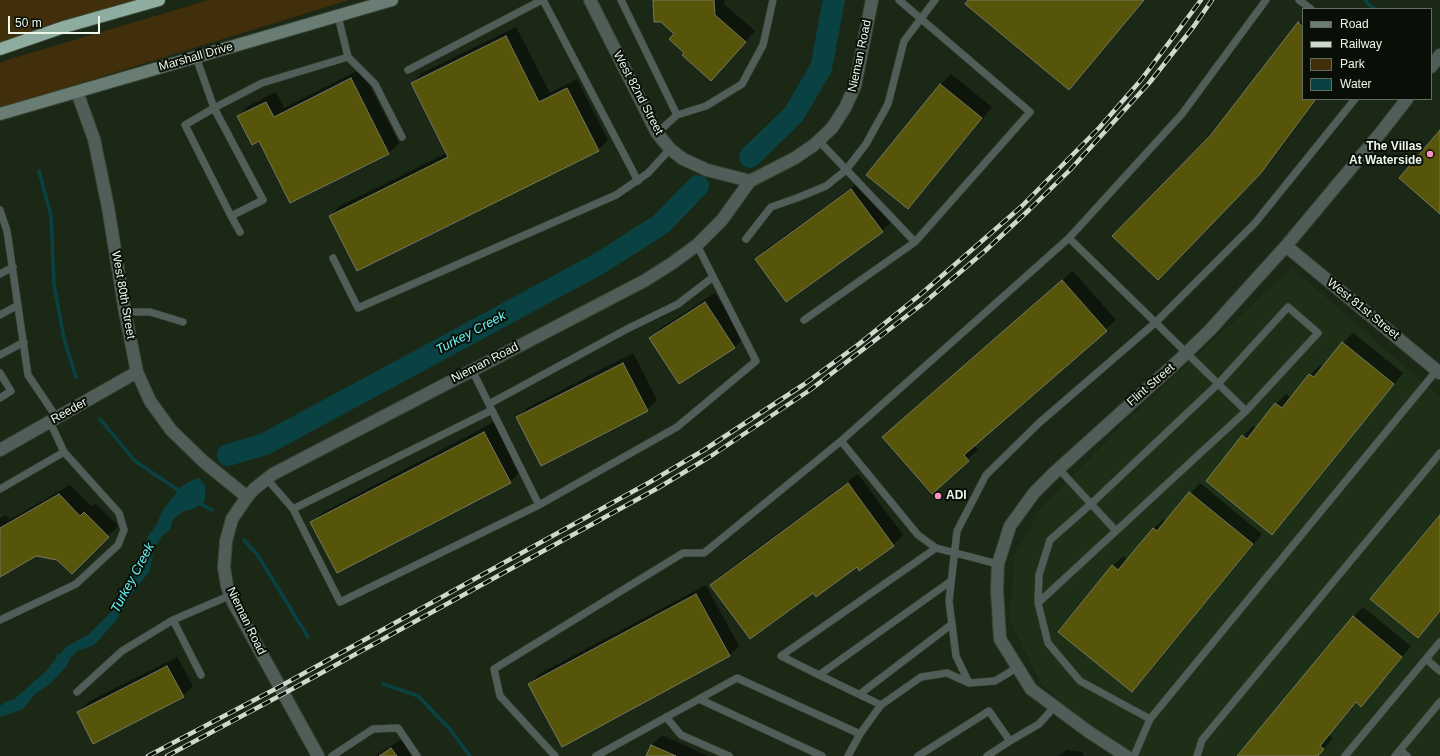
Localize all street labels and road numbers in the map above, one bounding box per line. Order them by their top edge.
street label: Nieman Road [845,19,875,93]
street label: Marshall Drive [157,40,235,74]
street label: West 82nd Street [610,49,666,137]
street label: West 80th Street [108,250,138,340]
street label: West 81st Street [1324,276,1402,342]
street label: Nieman Road [449,340,521,386]
street label: Flint Street [1124,361,1178,409]
street label: Reeder [48,395,90,427]
street label: Nieman Road [223,585,269,657]

